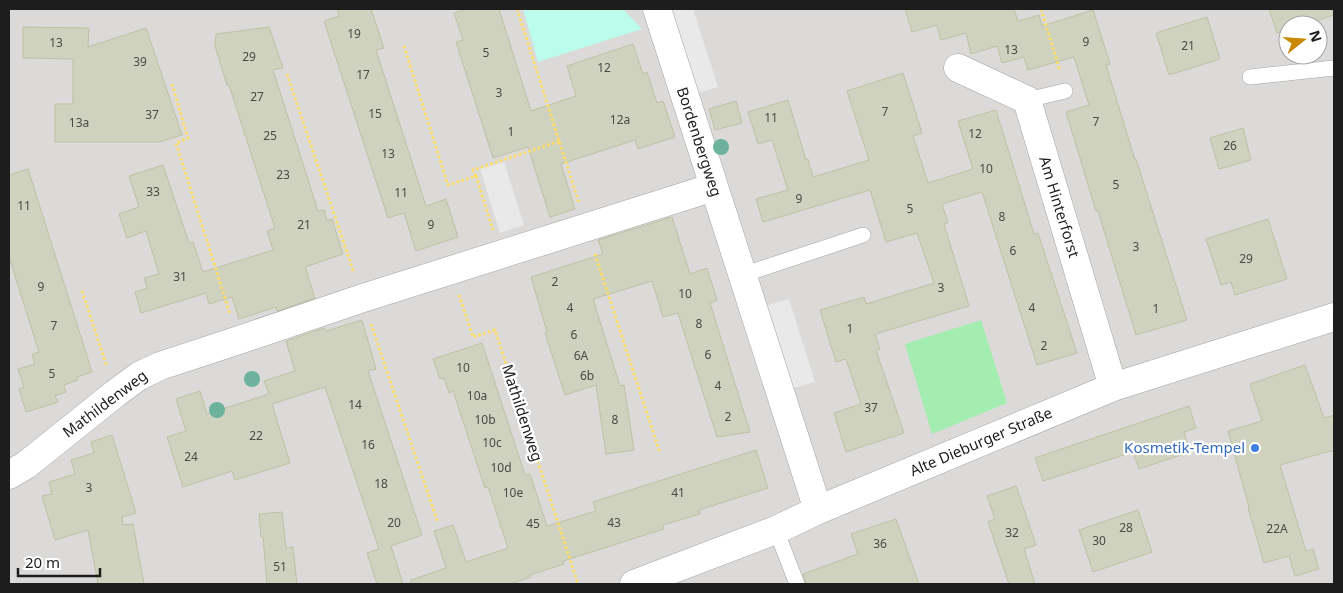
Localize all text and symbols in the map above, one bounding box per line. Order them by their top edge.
north arrow [1278,15,1328,65]
house number: 19 [347,25,361,42]
text: N [1305,28,1327,44]
house number: 9 [1083,33,1090,50]
house number: 13 [49,34,63,51]
house number: 21 [1181,37,1195,54]
house number: 13 [1004,41,1018,58]
house number: 5 [483,44,490,61]
house number: 29 [242,48,256,65]
house number: 39 [133,53,147,70]
house number: 12 [597,59,611,76]
house number: 17 [356,66,370,83]
house number: 3 [496,84,503,101]
street label: Bordenbergweg [673,84,727,199]
house number: 27 [250,88,264,105]
house number: 7 [882,103,889,120]
house number: 15 [368,105,382,122]
house number: 37 [145,106,159,123]
house number: 11 [764,109,778,126]
house number: 12a [610,111,630,128]
house number: 7 [1093,113,1100,130]
house number: 13a [69,114,89,131]
house number: 1 [508,123,514,140]
house number: 12 [968,125,982,142]
house number: 25 [263,127,277,144]
house number: 26 [1223,137,1237,154]
house number: 13 [381,145,395,162]
street label: Am Hinterforst [1035,154,1085,260]
house number: 10 [979,160,993,177]
house number: 23 [276,166,290,183]
house number: 5 [1113,176,1120,193]
house number: 33 [146,183,160,200]
house number: 11 [394,184,408,201]
house number: 9 [796,190,803,207]
house number: 11 [17,197,31,214]
house number: 5 [907,200,914,217]
house number: 8 [999,208,1006,225]
house number: 21 [297,216,311,233]
house number: 9 [428,216,435,233]
house number: 3 [1133,238,1140,255]
house number: 6 [1010,242,1017,259]
house number: 29 [1239,250,1253,267]
house number: 31 [173,268,187,285]
house number: 2 [552,273,559,290]
house number: 9 [38,278,45,295]
house number: 3 [938,279,945,296]
house number: 10 [678,285,692,302]
house number: 4 [567,299,574,316]
house number: 4 [1029,299,1036,316]
house number: 1 [1153,300,1159,317]
house number: 8 [696,315,703,332]
house number: 7 [51,317,58,334]
house number: 1 [847,320,853,337]
house number: 6 [571,326,578,343]
house number: 2 [1041,337,1048,354]
house number: 6 [705,346,712,363]
house number: 6A [574,347,589,364]
house number: 10 [456,359,470,376]
street label: Mathildenweg [498,362,548,464]
house number: 5 [49,365,56,382]
street label: Mathildenweg [58,365,151,442]
house number: 6b [580,367,594,384]
house number: 4 [715,377,722,394]
house number: 10a [467,387,487,404]
house number: 14 [348,396,362,413]
house number: 37 [864,399,878,416]
street label: Alte Dieburger Straße [906,402,1055,480]
house number: 2 [725,408,732,425]
house number: 10b [474,411,496,428]
house number: 8 [612,411,619,428]
house number: 22 [249,427,263,444]
house number: 10c [482,434,502,451]
house number: 16 [361,436,375,453]
place label: Kosmetik-Tempel [1124,437,1245,457]
marker: Kosmetik-Tempel [1249,442,1261,454]
house number: 24 [184,448,198,465]
house number: 10d [490,459,512,476]
house number: 18 [374,475,388,492]
house number: 3 [86,479,93,496]
house number: 10e [503,484,523,501]
house number: 41 [671,484,685,501]
house number: 20 [387,514,401,531]
house number: 43 [607,514,621,531]
house number: 45 [526,515,540,532]
house number: 28 [1119,519,1133,536]
house number: 22A [1266,520,1288,537]
house number: 32 [1005,524,1019,541]
house number: 30 [1092,532,1106,549]
house number: 36 [873,535,887,552]
scale bar [18,546,100,578]
text: 20 m [25,552,60,572]
house number: 51 [273,558,287,575]

